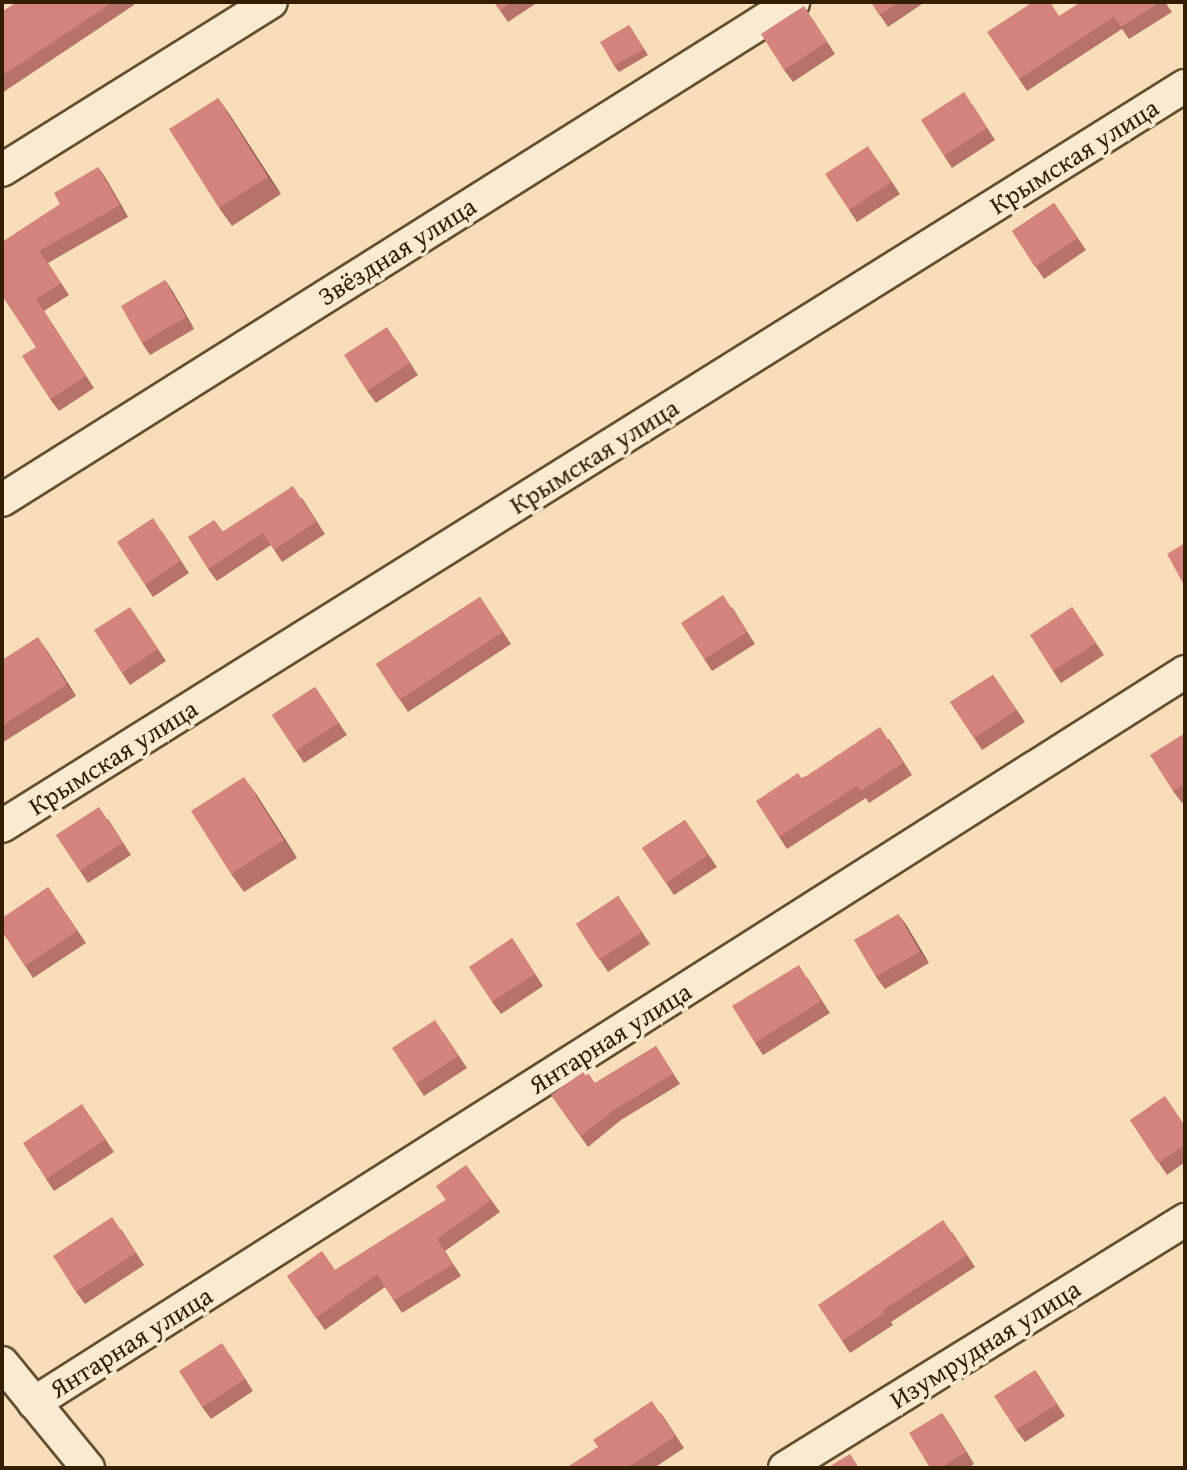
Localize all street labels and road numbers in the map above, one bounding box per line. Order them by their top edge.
street label: Крымская улица [984,92,1164,220]
street label: Звёздная улица [312,190,482,312]
street label: Крымская улица [504,392,684,520]
street label: Крымская улица [23,693,203,821]
street label: Янтарная улица [523,976,697,1100]
street label: Изумрудная улица [884,1273,1086,1415]
street label: Янтарная улица [44,1280,218,1404]

